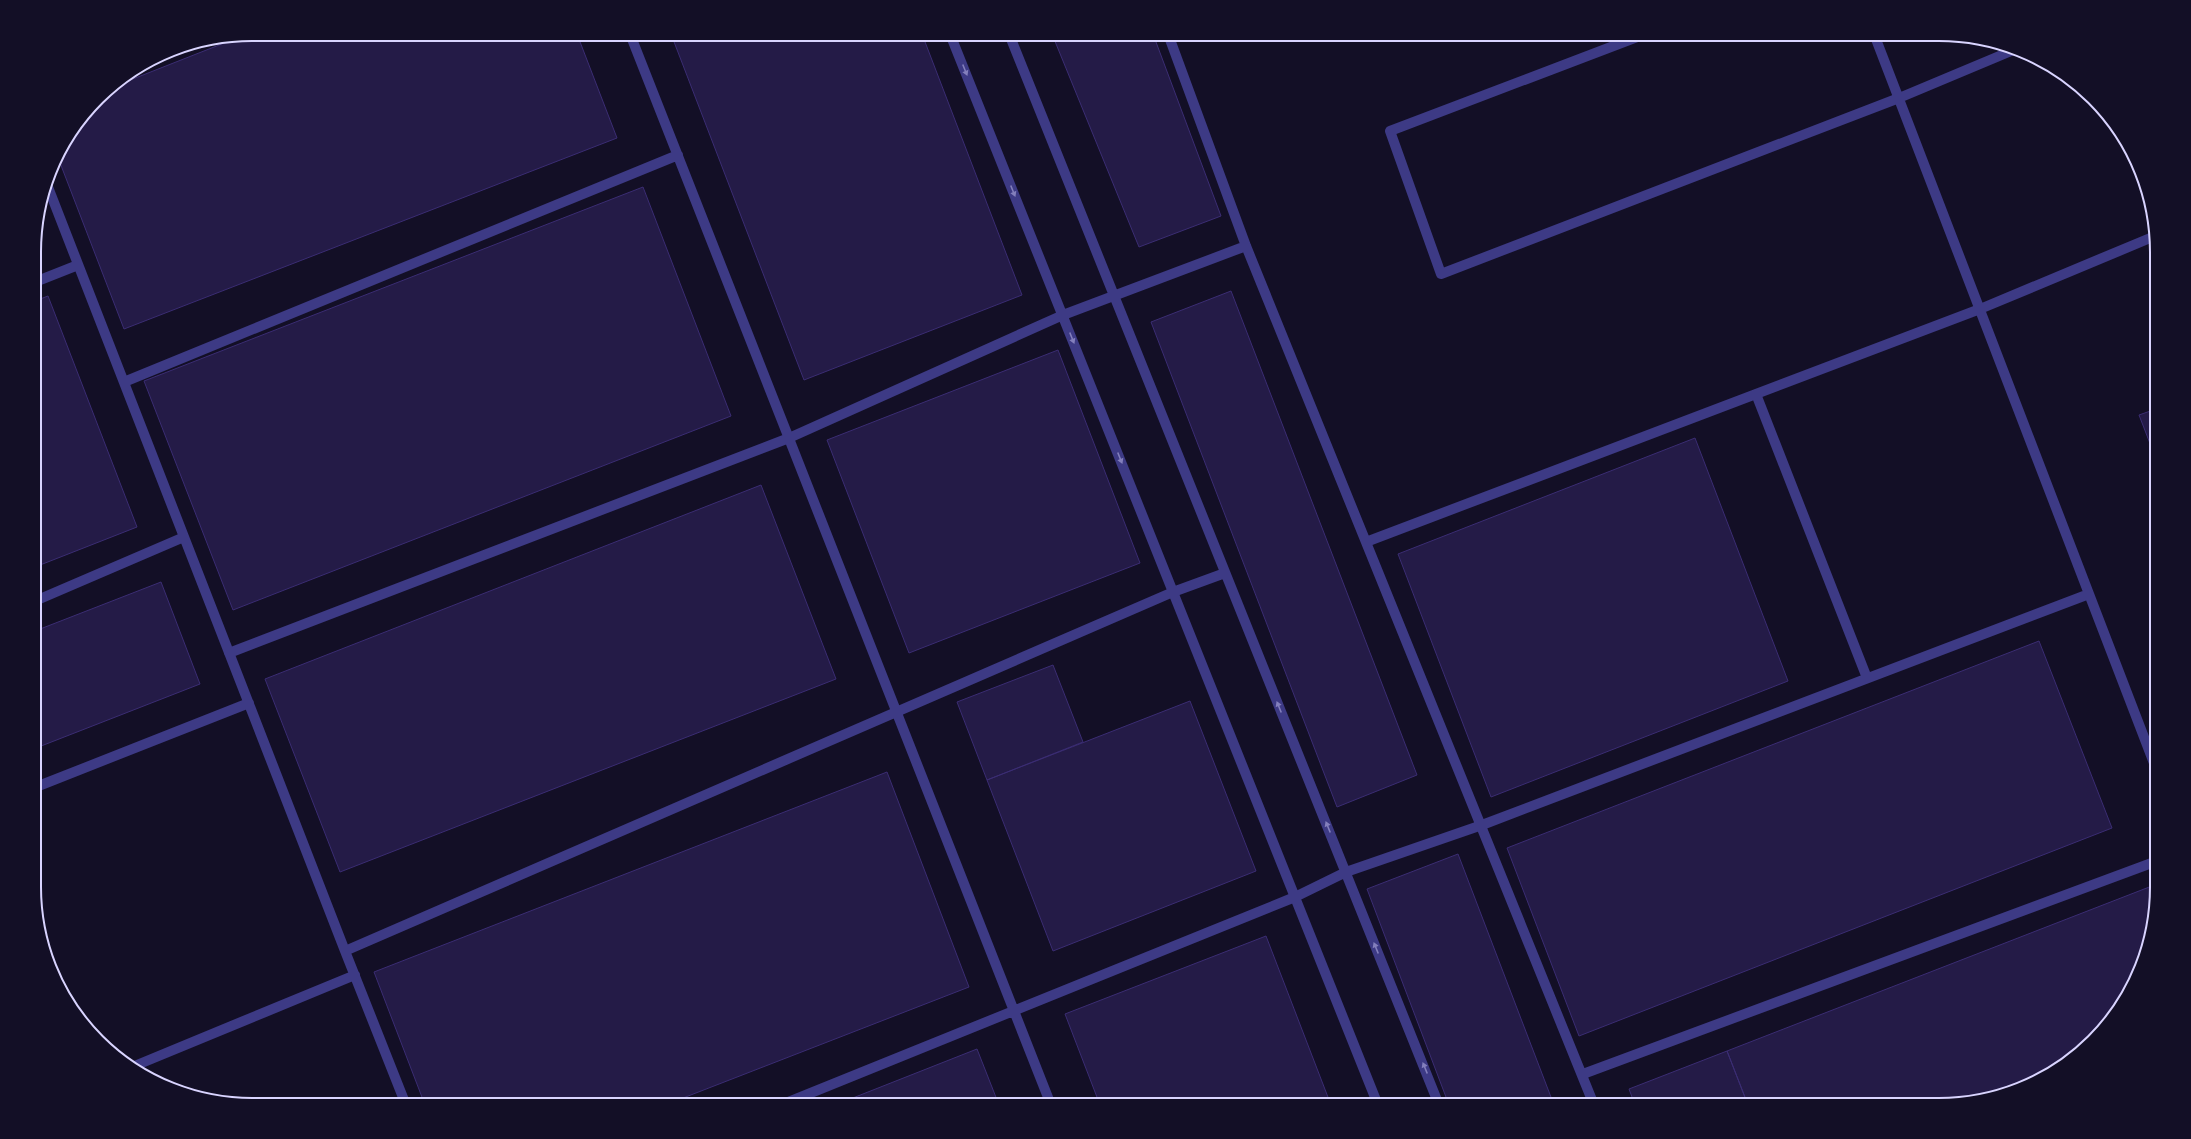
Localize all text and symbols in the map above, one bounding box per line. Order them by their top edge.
one-way arrow [962,65,968,76]
one-way arrow [1010,185,1016,196]
one-way arrow [1069,332,1075,344]
one-way arrow [1117,453,1123,465]
one-way arrow [1276,700,1282,712]
one-way arrow [1324,821,1330,833]
one-way arrow [1373,942,1379,953]
one-way arrow [1421,1062,1427,1074]

